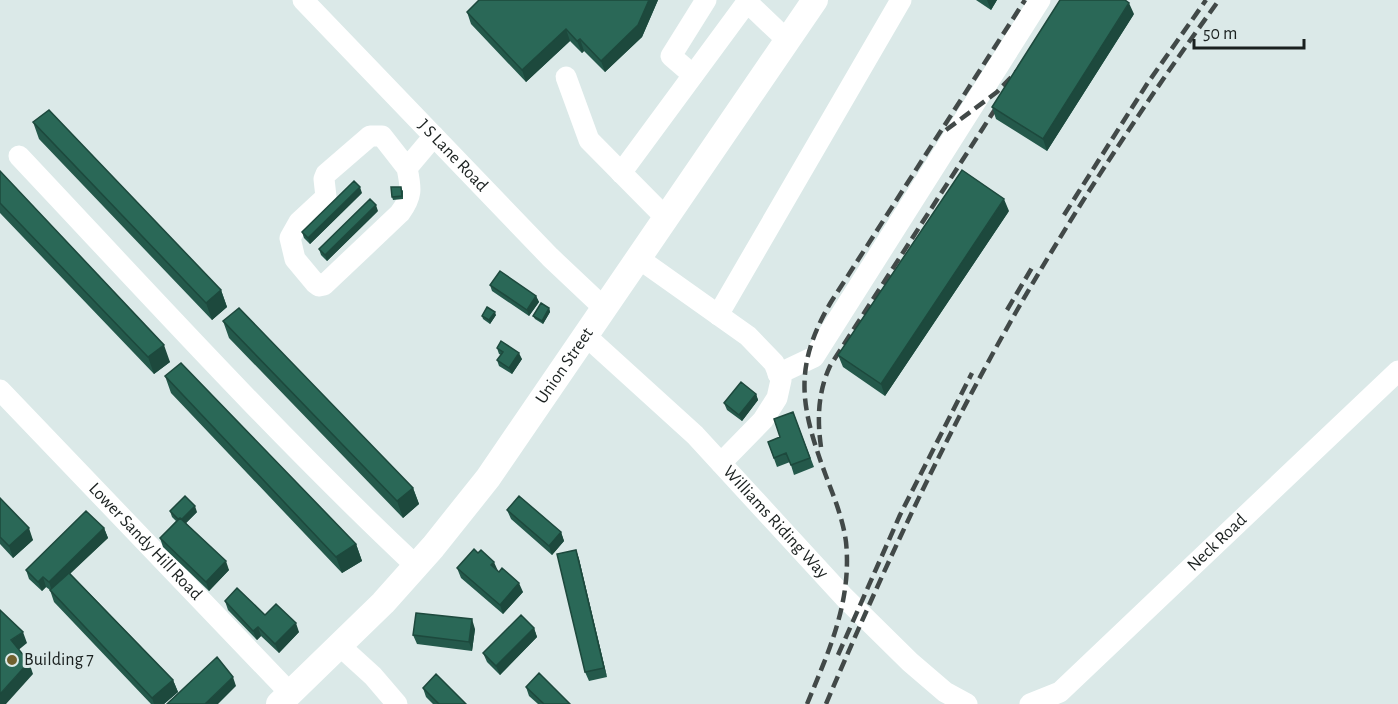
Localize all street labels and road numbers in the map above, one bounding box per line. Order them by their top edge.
street label: J S Lane Road [414,116,491,195]
street label: Union Street [532,324,597,407]
street label: Williams Riding Way [719,463,832,582]
street label: Lower Sandy Hill Road [85,480,205,604]
street label: Neck Road [1184,511,1250,575]

